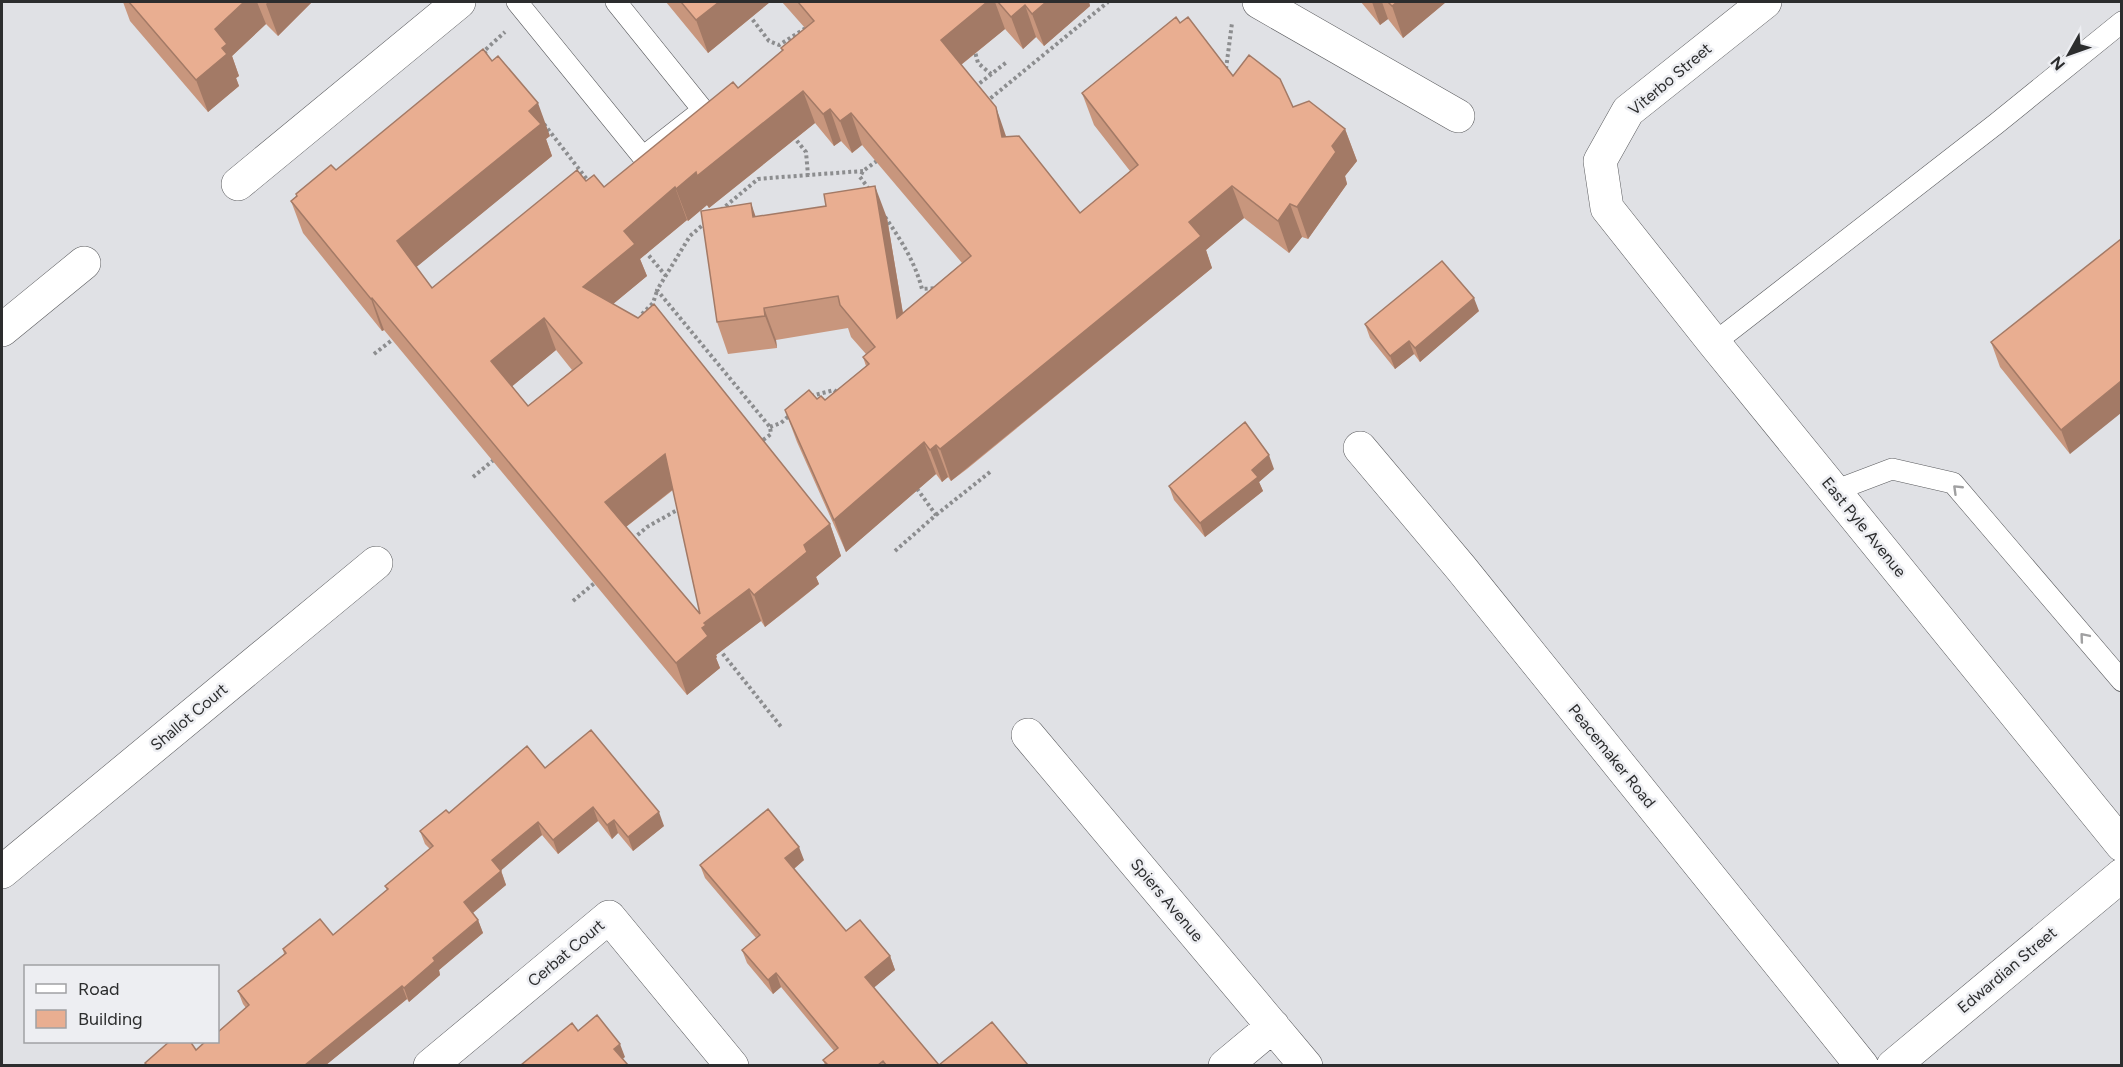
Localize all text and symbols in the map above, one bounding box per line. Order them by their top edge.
north arrow [2039,24,2099,84]
street label: Viterbo Street [1625,39,1715,119]
text: N [2047,52,2069,74]
street label: East Pyle Avenue [1818,473,1910,581]
one-way arrow [1953,485,1963,496]
one-way arrow [2080,633,2091,644]
street label: Shallot Court [147,679,231,755]
street label: Peacemaker Road [1564,700,1660,812]
street label: Spiers Avenue [1127,855,1207,946]
street label: Cerbat Court [524,915,608,991]
street label: Edwardian Street [1954,923,2060,1017]
legend [24,965,219,1043]
text: Road [78,978,119,1000]
text: Building [78,1008,143,1030]

